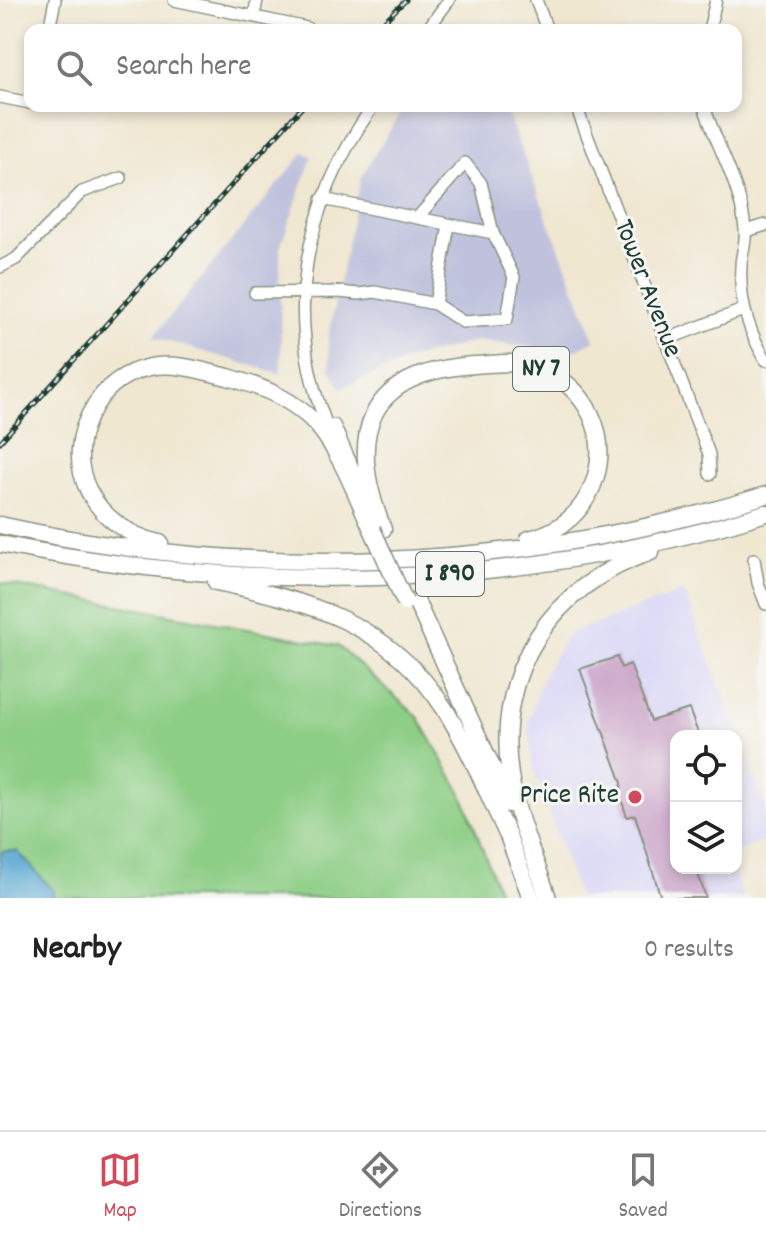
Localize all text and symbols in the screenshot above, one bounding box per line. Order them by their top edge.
search box [24,24,742,112]
icon: search [52,46,96,90]
text: Search here [116,47,252,90]
street label: Tower Avenue [601,214,691,364]
road number: NY 7 [513,347,569,391]
road number: I 890 [416,552,484,596]
map controls [670,730,742,874]
button: locate [670,730,742,802]
place label: Price Rite [519,777,619,817]
marker: Price Rite [626,788,644,806]
button: layers [670,802,742,874]
text: Nearby [32,926,121,975]
text: 0 results [644,932,734,969]
tab: Map [98,1148,142,1227]
tab: Directions [339,1148,422,1227]
tab: Saved [619,1148,668,1227]

